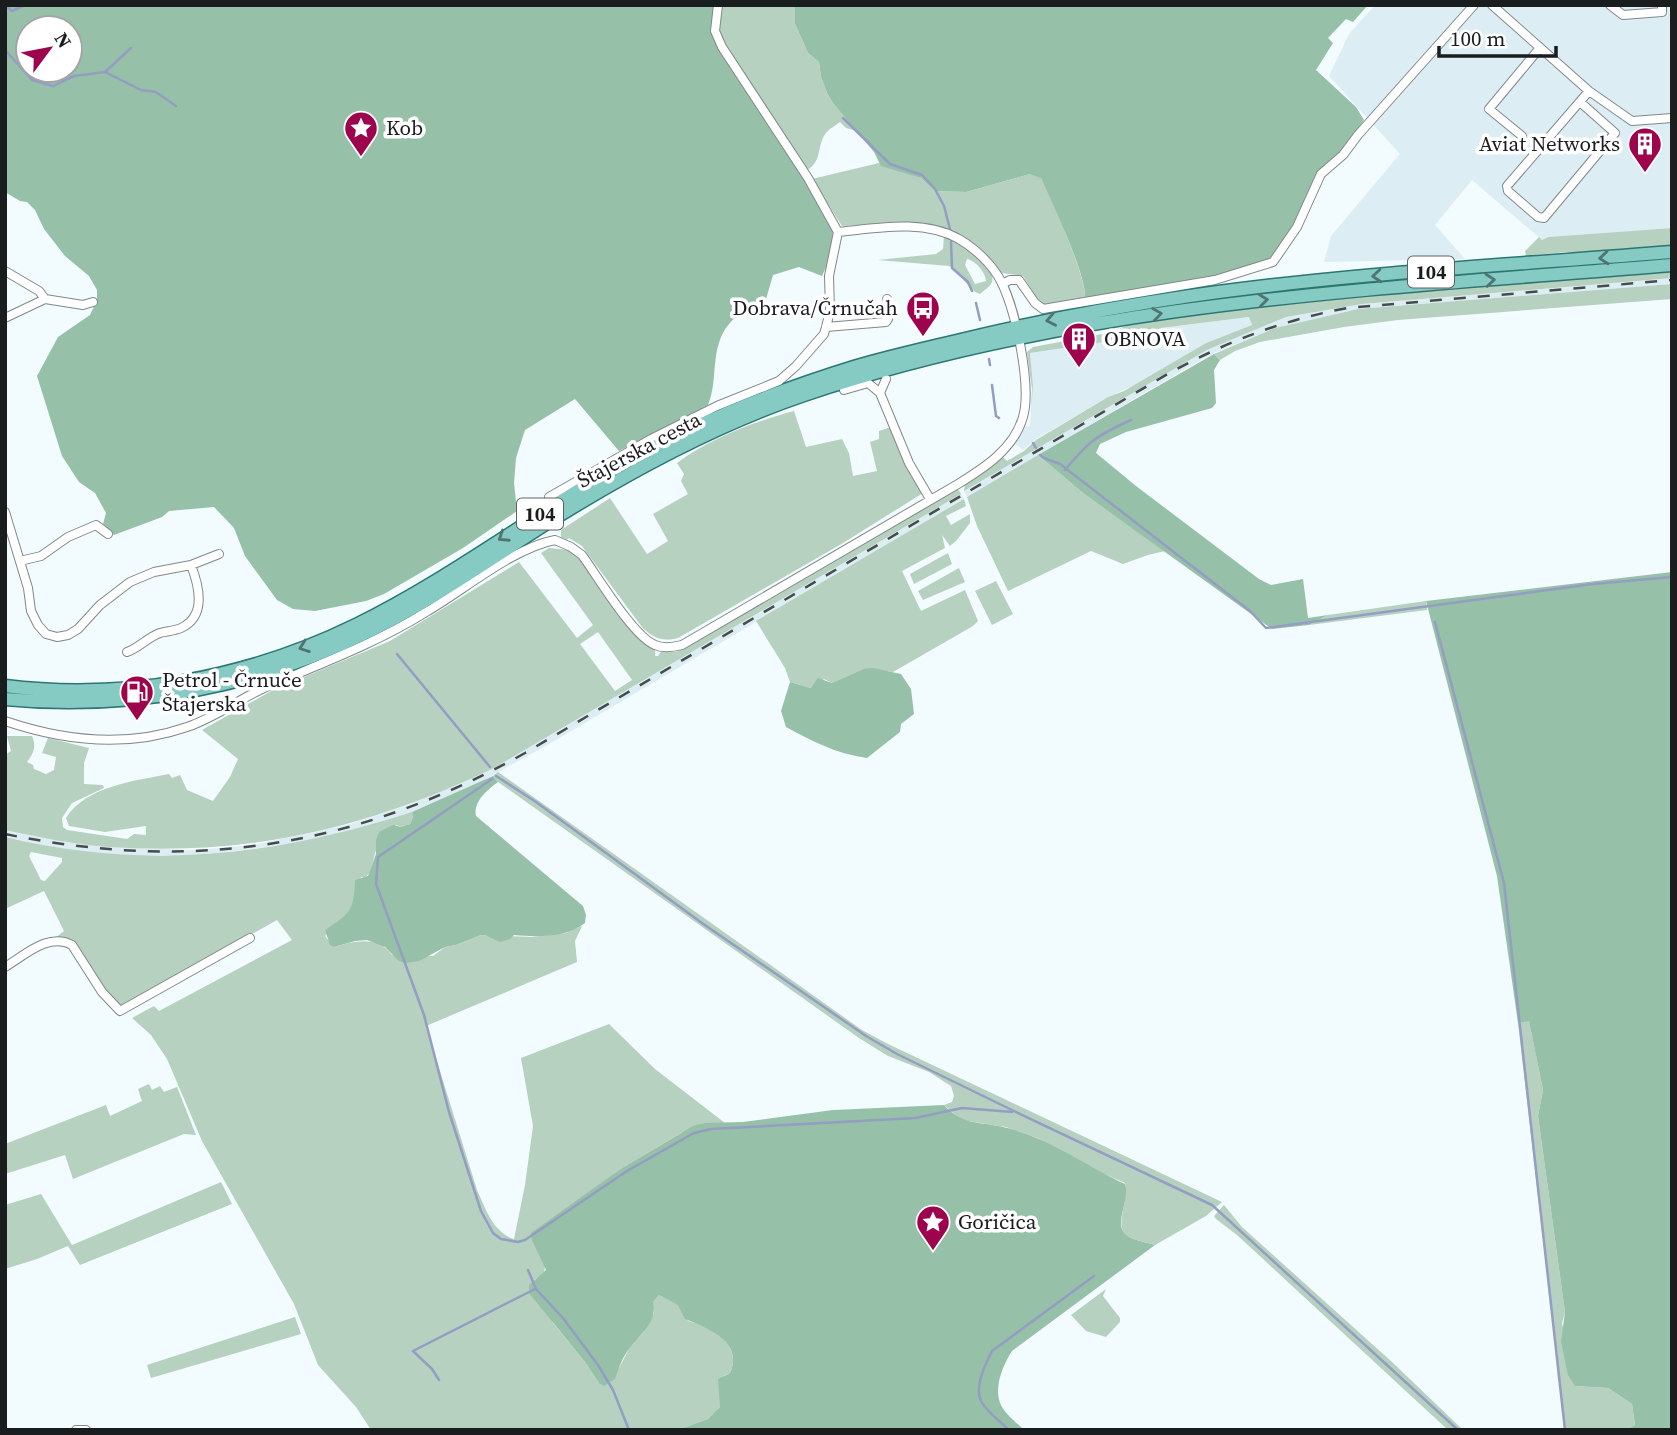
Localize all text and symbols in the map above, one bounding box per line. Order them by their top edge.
north arrow [14,14,84,84]
scale bar [1439,14,1556,58]
text: 100 m [1450,24,1505,53]
text: N [49,27,78,53]
place icon: Kob [342,109,380,158]
place label: Kob [386,113,423,142]
building icon: Aviat Networks [1626,125,1664,174]
place label: Aviat Networks [1479,129,1620,158]
one-way arrow [1598,250,1609,265]
road number: 104 [1408,256,1454,288]
one-way arrow [1371,268,1382,283]
one-way arrow [1485,273,1496,288]
bus stop icon: Dobrava/Črnučah [904,289,942,338]
place label: Dobrava/Črnučah [732,293,898,322]
one-way arrow [1258,293,1269,308]
one-way arrow [1151,307,1163,322]
one-way arrow [1045,312,1057,327]
building icon: OBNOVA [1060,320,1098,369]
place label: OBNOVA [1104,324,1186,353]
street label: Štajerska cesta [572,404,706,494]
road number: 104 [517,499,563,530]
one-way arrow [497,529,510,542]
one-way arrow [299,639,311,653]
place label: Petrol - Črnuče Štajerska [162,665,302,718]
fuel station icon: Petrol - Črnuče Štajerska [118,673,156,722]
place icon: Goričica [914,1203,952,1252]
place label: Goričica [958,1207,1037,1236]

